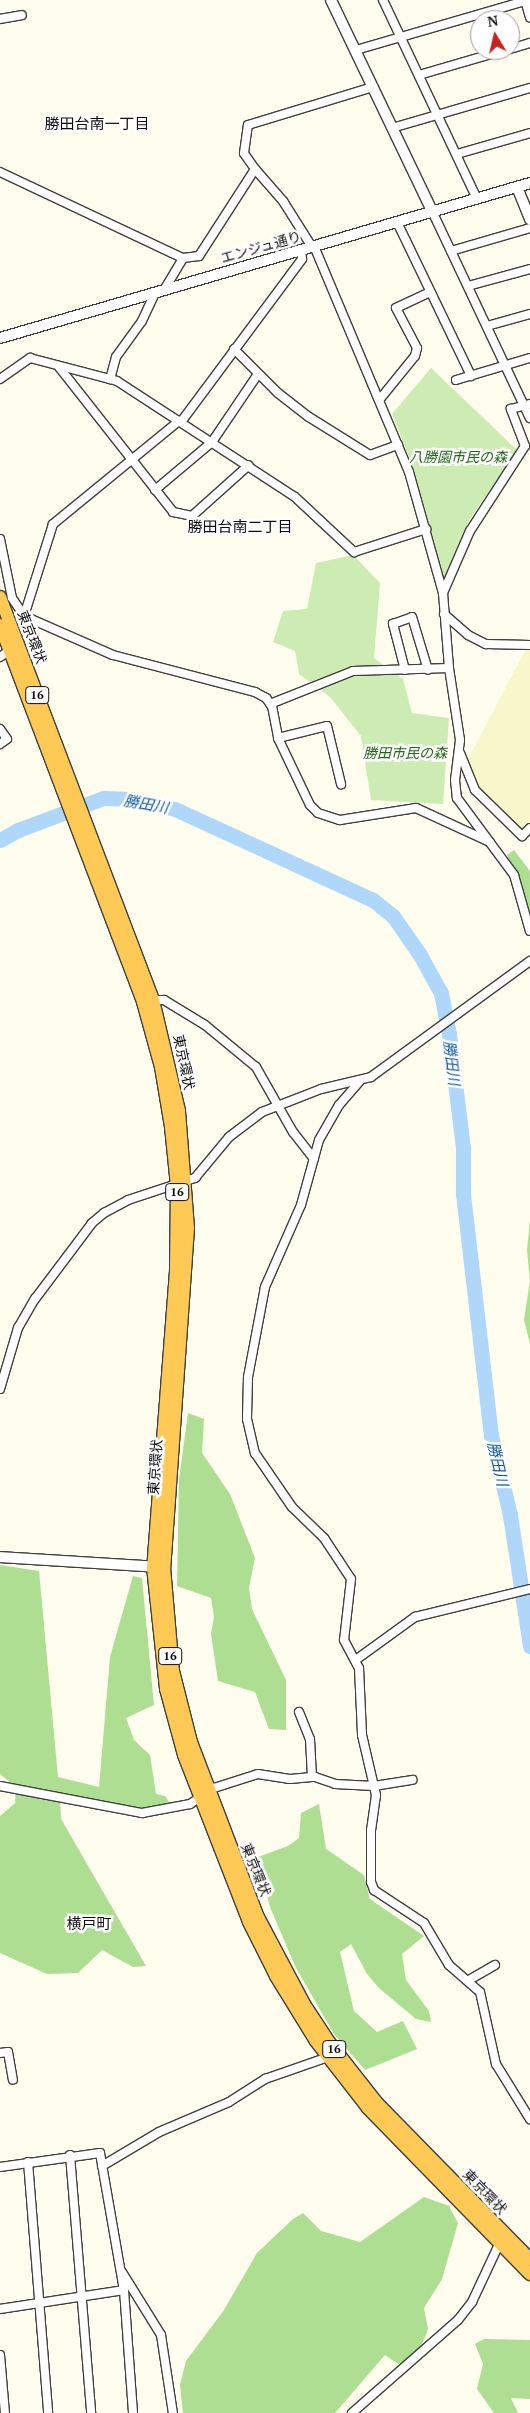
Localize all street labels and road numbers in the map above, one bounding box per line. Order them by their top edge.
street label: エンジュ通り [218,227,304,267]
street label: 東京環状 [14,608,50,666]
road number: 16 [24,686,50,704]
street label: 東京環状 [170,1033,198,1091]
road number: 16 [164,1182,190,1202]
street label: 東京環状 [145,1438,165,1496]
road number: 16 [158,1646,182,1665]
street label: 東京環状 [238,1841,274,1899]
road number: 16 [322,2040,346,2058]
street label: 東京環状 [460,2166,510,2218]

